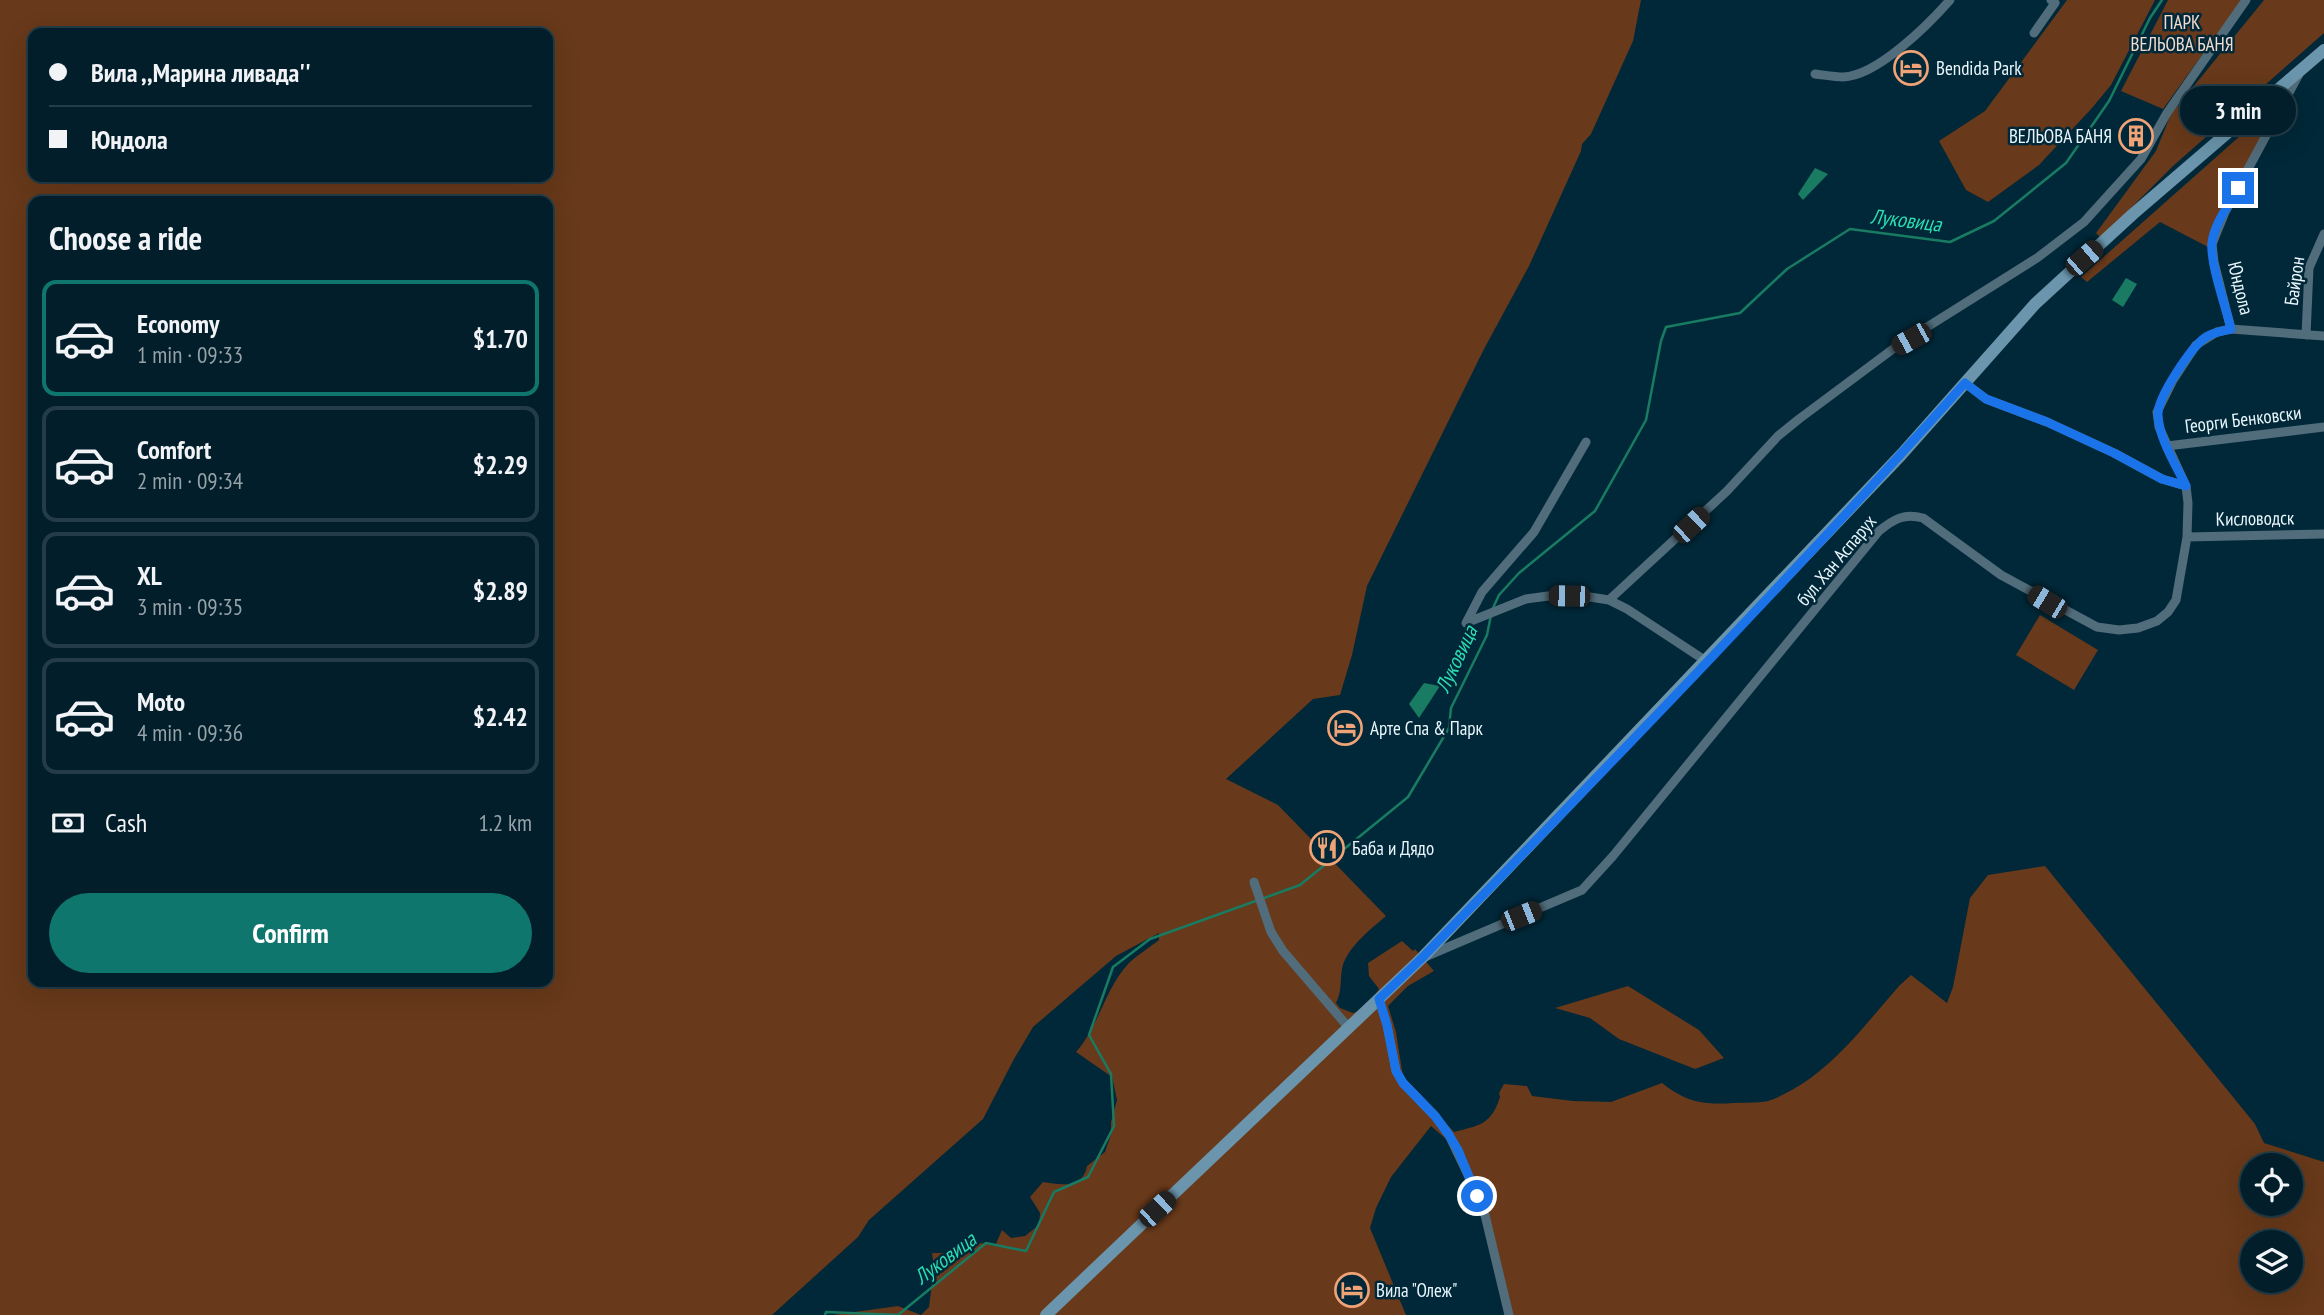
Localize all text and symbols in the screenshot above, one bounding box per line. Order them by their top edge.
park label: ПАРК ВЕЛЬОВА БАНЯ [2130,10,2234,56]
hotel icon: Bendida Park [1892,49,1930,87]
text: Вила ,,Марина ливада'' [91,56,311,89]
place label: Bendida Park [1936,56,2022,80]
callout: 3 min [2180,86,2296,136]
text: 3 min [2215,96,2261,125]
building icon: ВЕЛЬОВА БАНЯ [2117,117,2155,155]
text: Юндола [91,123,168,156]
place label: ВЕЛЬОВА БАНЯ [2009,124,2112,148]
route end [2222,172,2254,204]
water label: Луковица [1868,202,1944,238]
text: Choose a ride [49,217,202,259]
car [2062,236,2107,280]
street label: Байрон [2279,255,2309,307]
street label: Юндола [2223,259,2259,317]
icon: car [53,307,116,370]
text: Economy [137,307,219,340]
car [1888,320,1935,358]
text: $1.70 [473,322,528,355]
text: 1 min · 09:33 [137,340,243,369]
street label: Георги Бенковски [2183,400,2303,438]
icon: car [53,433,116,496]
text: Comfort [137,433,211,466]
text: $2.29 [473,448,528,481]
text: 2 min · 09:34 [137,466,243,495]
car [1669,503,1714,547]
street label: Кисловодск [2215,505,2295,531]
street label: бул. Хан Аспарух [1791,509,1881,610]
icon: car [53,559,116,622]
text: XL [137,559,162,592]
text: $2.89 [473,574,528,607]
car [2024,582,2071,622]
car [1548,585,1591,607]
text: 3 min · 09:35 [137,592,243,621]
water label: Луковица [1428,620,1484,698]
icon: car [53,685,116,748]
text: Moto [137,685,185,718]
text: $2.42 [473,700,528,733]
hotel icon: Арте Спа & Парк [1326,709,1364,747]
place label: Арте Спа & Парк [1370,716,1484,740]
text: 4 min · 09:36 [137,718,243,747]
icon: cash [49,804,87,842]
text: Cash [105,806,147,839]
text: 1.2 km [478,808,532,837]
restaurant icon: Баба и Дядо [1308,829,1346,867]
place label: Баба и Дядо [1352,836,1434,860]
button: Confirm [49,893,532,973]
car [1498,898,1545,934]
map controls [2240,1153,2303,1293]
button: locate [2240,1153,2303,1216]
route start [1461,1180,1493,1212]
car [1135,1187,1180,1231]
water label: Луковица [908,1225,983,1291]
button: layers [2240,1230,2303,1293]
hotel icon: Вила "Олеж" [1333,1271,1371,1309]
place label: Вила "Олеж" [1376,1278,1457,1302]

